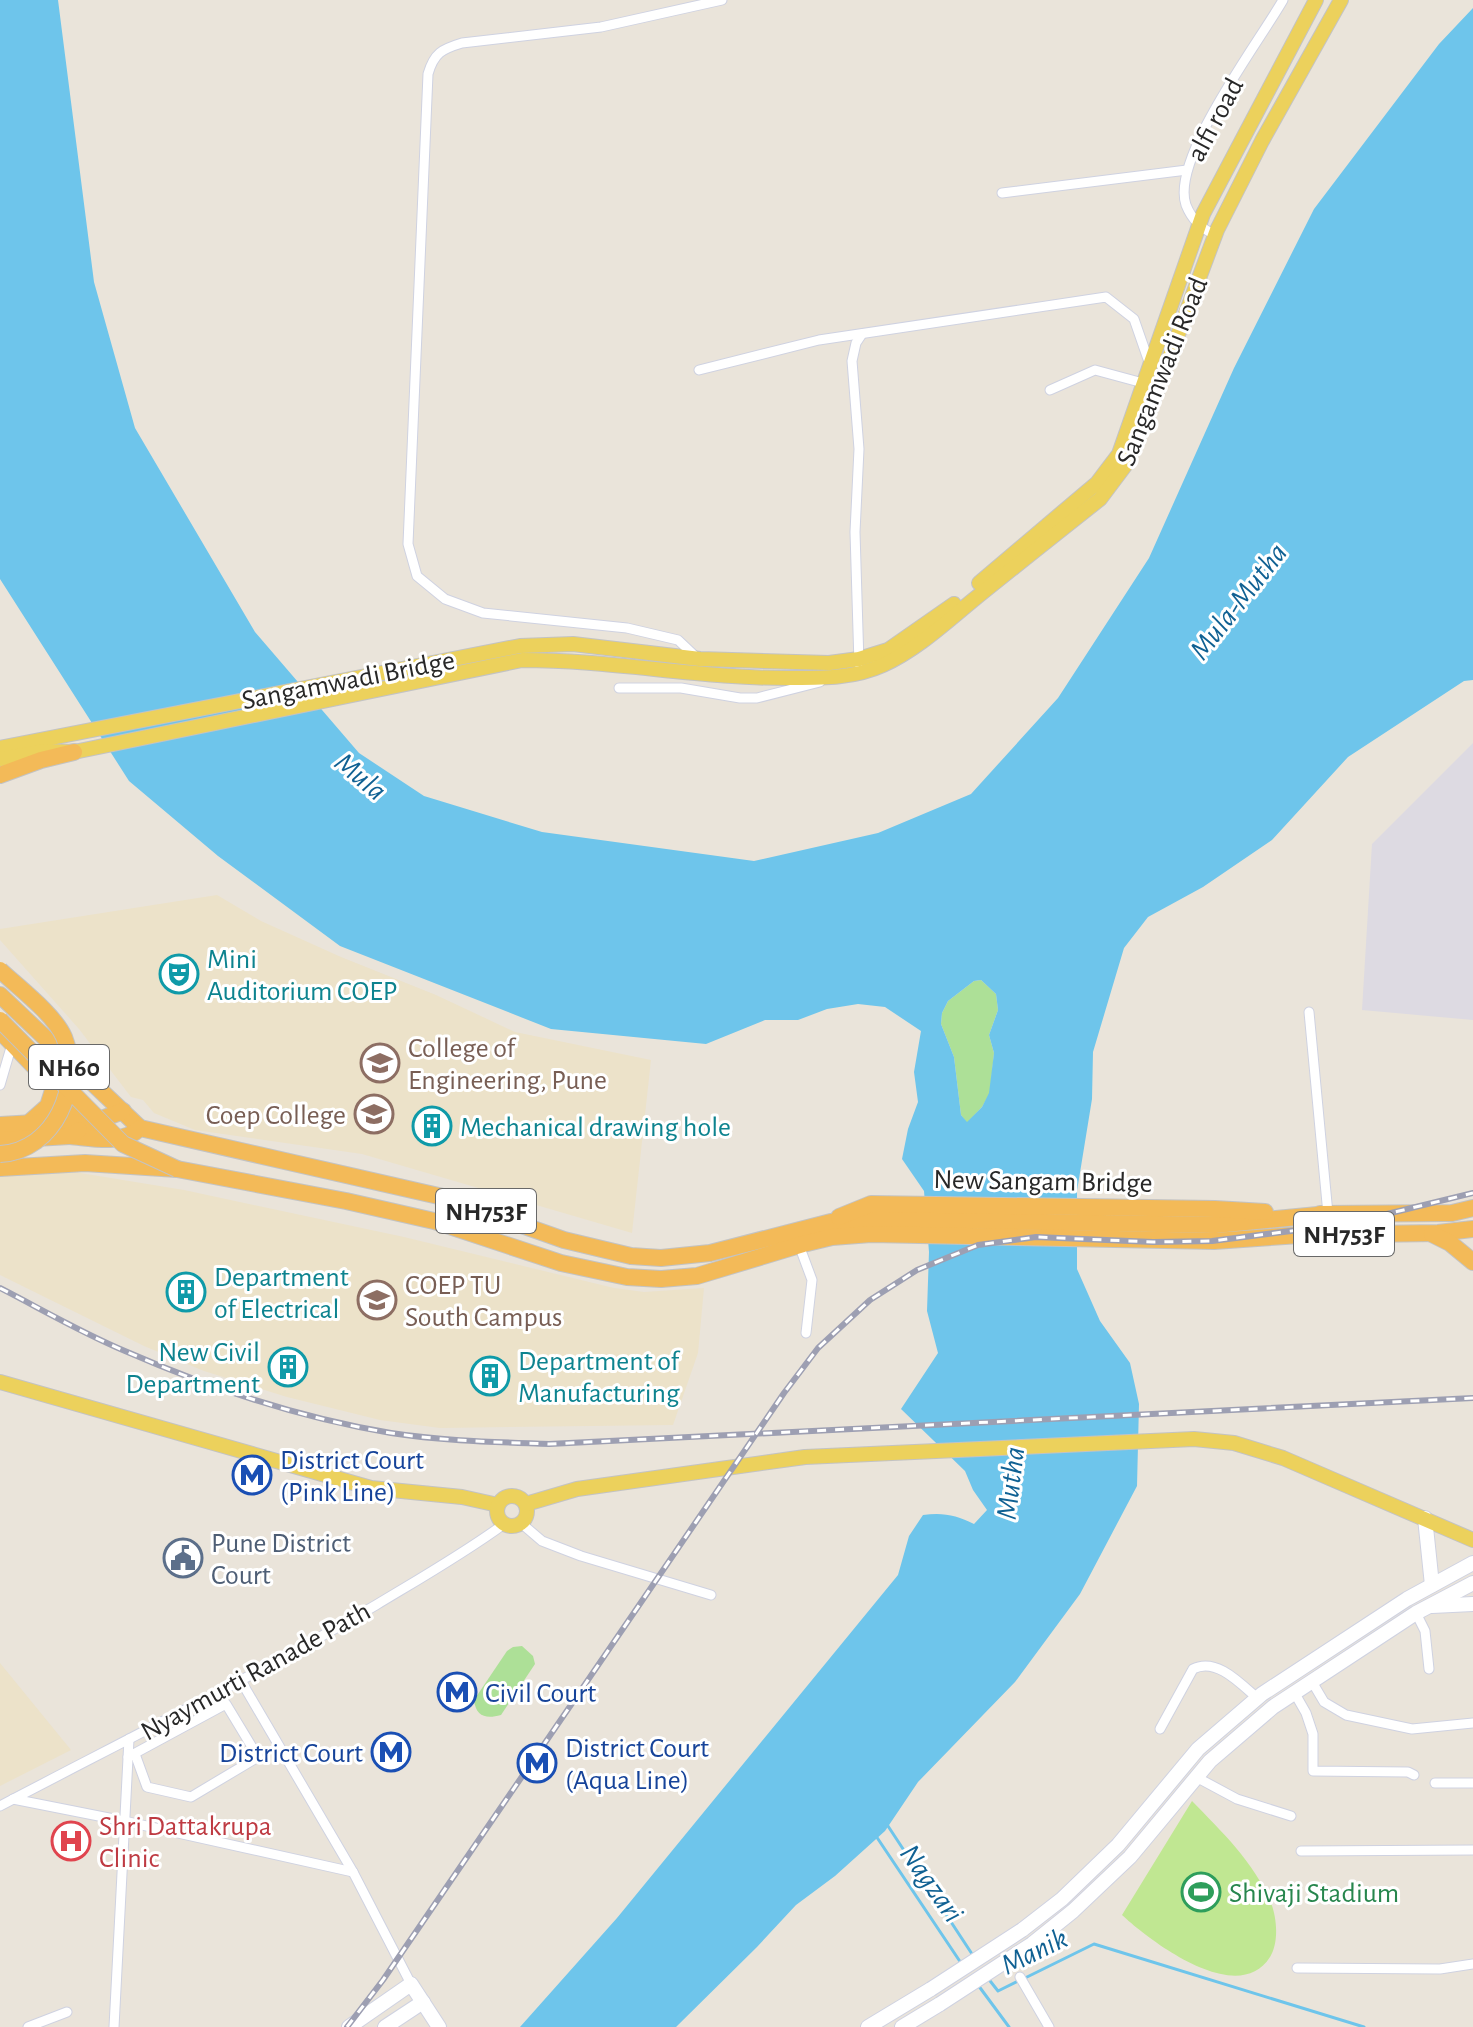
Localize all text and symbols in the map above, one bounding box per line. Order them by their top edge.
street label: alfi road [1182,74,1249,166]
street label: Sangamwadi Road [1112,274,1213,470]
water label: Mula-Mutha [1184,538,1293,665]
street label: Sangamwadi Bridge [239,647,457,715]
water label: Mula [329,747,392,806]
place label: Mini Auditorium COEP [207,946,397,1006]
theatre icon: Mini Auditorium COEP [158,953,200,995]
place label: College of Engineering, Pune [408,1035,607,1095]
school or university icon: College of Engineering, Pune [359,1042,401,1084]
road number: NH60 [29,1045,109,1089]
school or university icon: Coep College [353,1093,395,1135]
place label: Coep College [206,1102,346,1130]
building icon: Mechanical drawing hole [411,1105,453,1147]
place label: Mechanical drawing hole [460,1114,731,1142]
street label: New Sangam Bridge [933,1166,1153,1198]
road number: NH753F [436,1189,536,1233]
road number: NH753F [1294,1212,1394,1256]
place label: Department of Electrical [214,1264,349,1324]
building icon: Department of Electrical [165,1271,207,1313]
place label: COEP TU South Campus [405,1272,562,1332]
school or university icon: COEP TU South Campus [356,1279,398,1321]
place label: New Civil Department [125,1339,260,1399]
building icon: New Civil Department [267,1346,309,1388]
place label: Department of Manufacturing [518,1348,680,1408]
building icon: Department of Manufacturing [469,1355,511,1397]
water label: Mutha [992,1445,1030,1521]
place label: District Court (Pink Line) [280,1447,424,1507]
metro station icon: District Court (Pink Line) [231,1454,273,1496]
place label: Pune District Court [211,1530,351,1590]
public building icon: Pune District Court [162,1537,204,1579]
street label: Nyaymurti Ranade Path [137,1597,375,1746]
metro station icon: Civil Court [436,1671,478,1713]
place label: Civil Court [485,1680,596,1708]
metro station icon: District Court [370,1731,412,1773]
place label: District Court (Aqua Line) [565,1735,709,1795]
place label: District Court [219,1740,363,1768]
metro station icon: District Court (Aqua Line) [516,1742,558,1784]
place label: Shri Dattakrupa Clinic [99,1813,272,1873]
hospital icon: Shri Dattakrupa Clinic [50,1820,92,1862]
water label: Nagzari [894,1839,968,1928]
sports icon: Shivaji Stadium [1180,1871,1222,1913]
place label: Shivaji Stadium [1229,1880,1399,1908]
water label: Manik [997,1923,1072,1981]

